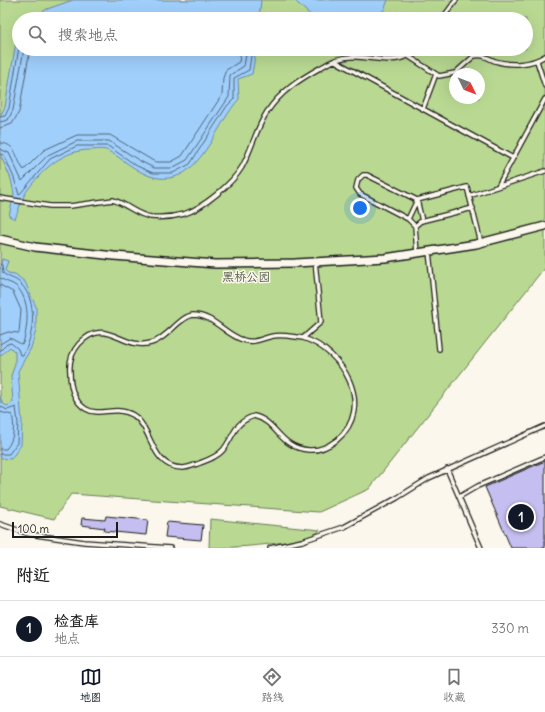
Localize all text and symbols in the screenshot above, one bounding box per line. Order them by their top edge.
search box [12,12,533,56]
icon: search [26,23,48,45]
text: 搜索地点 [58,25,118,44]
north arrow [449,68,485,104]
your location [350,198,370,218]
park label: 黑桥公园 [222,269,270,284]
pin: 1 [508,502,534,532]
scale bar [12,520,118,539]
text: 100 m [18,522,49,536]
text: 附近 [16,564,50,586]
text: 检查库 [54,611,99,630]
text: 1 [26,620,32,637]
text: 330 m [491,620,529,637]
text: 地点 [54,630,80,647]
tab: 地图 [80,666,102,704]
tab: 路线 [261,666,283,704]
tab: 收藏 [443,666,465,704]

